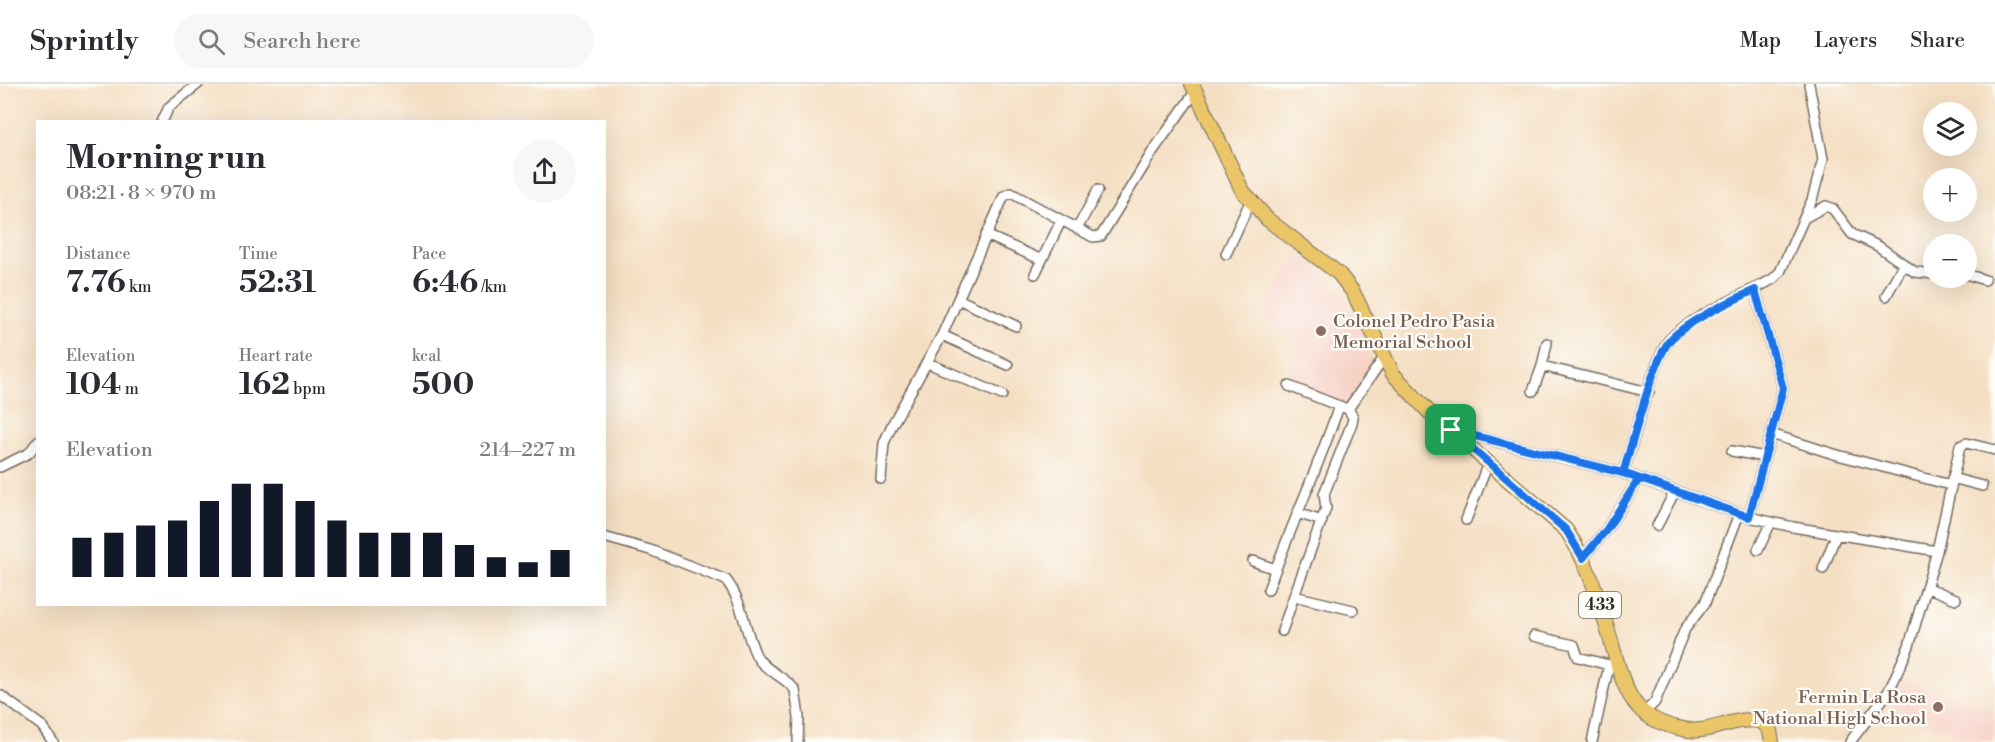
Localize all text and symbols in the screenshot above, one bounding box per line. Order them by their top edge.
search box [174,14,594,68]
text: Sprintly [30,24,138,59]
icon: search [195,25,228,58]
text: Search here [243,28,361,55]
text: Map [1740,28,1781,54]
text: Layers [1814,28,1877,54]
text: Share [1910,28,1965,54]
map controls [1923,102,1977,288]
button: layers [1923,102,1977,156]
text: Morning run [66,138,266,179]
button: share [513,140,576,203]
button: + [1923,168,1977,222]
text: 08:21 · 8 × 970 m [66,181,217,206]
button: − [1923,234,1977,288]
text: Distance [66,244,131,264]
text: Time [239,244,278,264]
text: Pace [412,244,446,264]
text: 7.76 [66,264,126,302]
text: 52:31 [239,264,316,302]
text: 6:46 [412,264,478,302]
text: km [126,277,151,297]
text: /km [478,277,507,297]
place label: Colonel Pedro Pasia Memorial School [1333,310,1496,354]
marker: Colonel Pedro Pasia Memorial School [1314,324,1328,338]
text: Elevation [66,346,135,366]
text: Heart rate [239,346,313,366]
text: kcal [412,346,441,366]
text: 104 [66,366,121,404]
text: 162 [239,366,290,404]
text: 500 [412,366,474,404]
text: m [121,379,139,399]
text: bpm [290,379,326,399]
pin [1425,404,1476,455]
icon: arrive [1434,413,1467,446]
text: Elevation [66,438,153,463]
text: 214–227 m [479,438,576,463]
road number: 433 [1579,592,1621,618]
place label: Fermin La Rosa National High School [1753,686,1927,730]
marker: Fermin La Rosa National High School [1931,700,1945,714]

